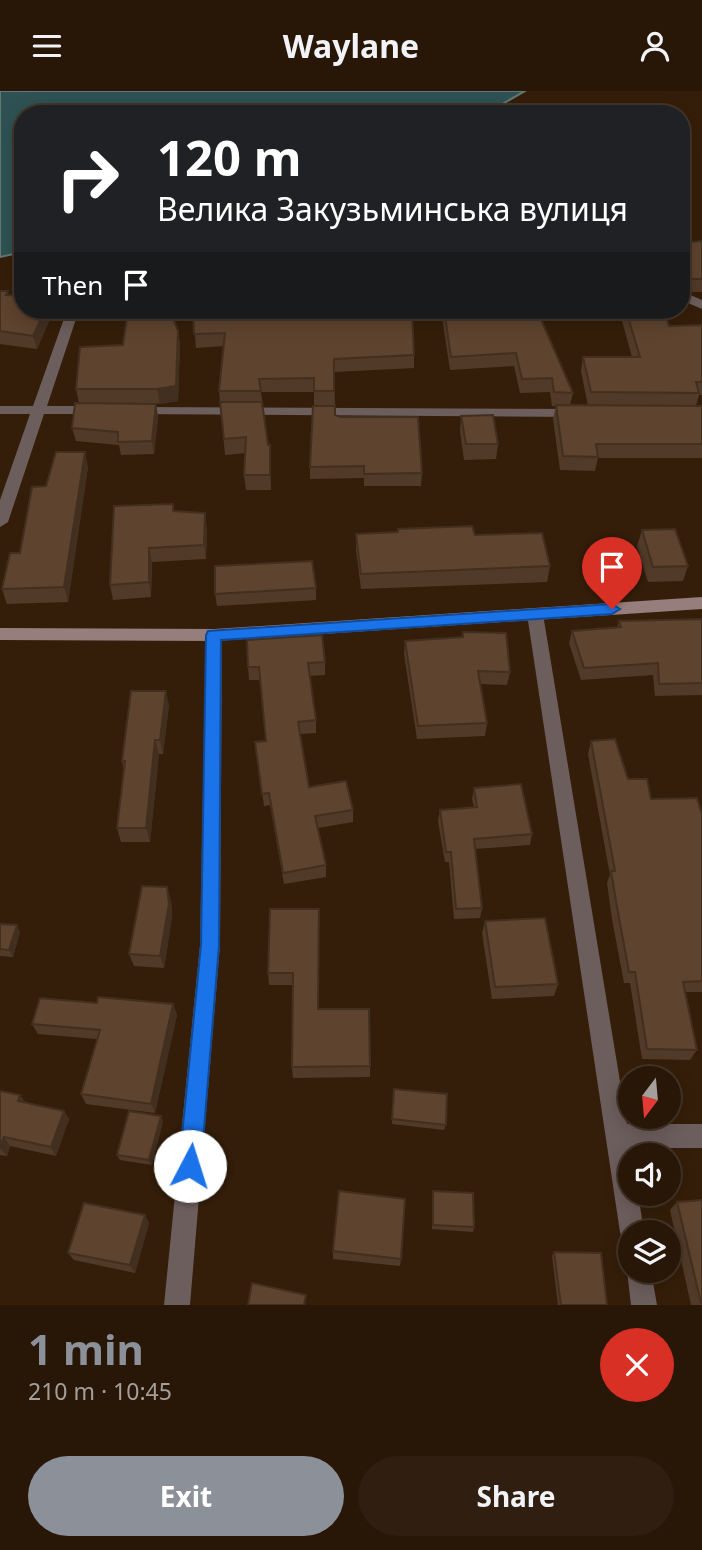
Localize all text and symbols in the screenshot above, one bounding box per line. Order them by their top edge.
text: Waylane [283,24,419,67]
icon: menu [28,27,66,65]
icon: person [636,27,674,65]
text: 120 m [157,124,302,190]
icon: right [42,133,133,224]
text: Велика Закузьминська вулиця [157,187,628,230]
icon: arrive [117,266,155,304]
text: Then [42,267,103,303]
pin [582,537,642,609]
icon: arrive [593,548,631,586]
north arrow [618,1066,681,1129]
map controls [618,1066,681,1283]
position arrow [153,1129,227,1203]
button: sound [618,1143,681,1206]
button: layers [618,1220,681,1283]
text: 1 min [28,1320,144,1377]
button: close [600,1328,674,1402]
text: 210 m · 10:45 [28,1375,172,1407]
button: Exit [28,1456,344,1536]
button: Share [358,1456,674,1536]

